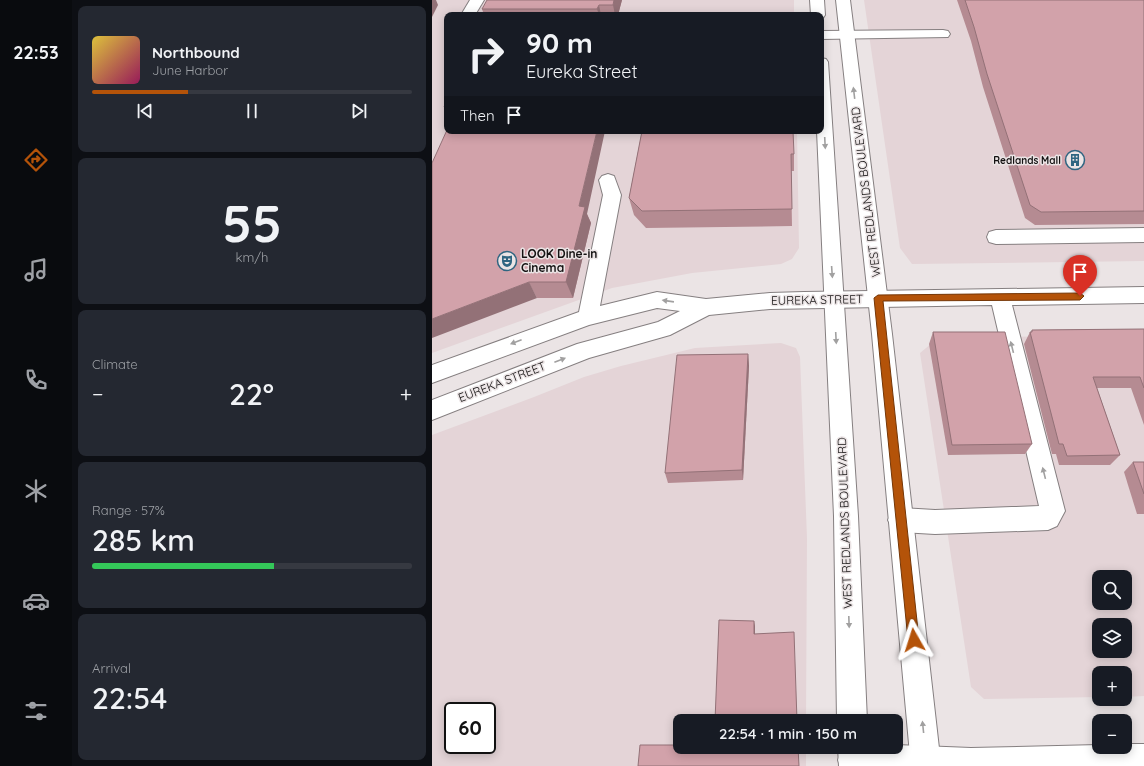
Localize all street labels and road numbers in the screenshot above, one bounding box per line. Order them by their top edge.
street label: WEST REDLANDS BOULEVARD [848,106,883,278]
street label: EUREKA STREET [771,291,863,308]
street label: EUREKA STREET [456,358,548,405]
street label: WEST REDLANDS BOULEVARD [834,437,855,609]

